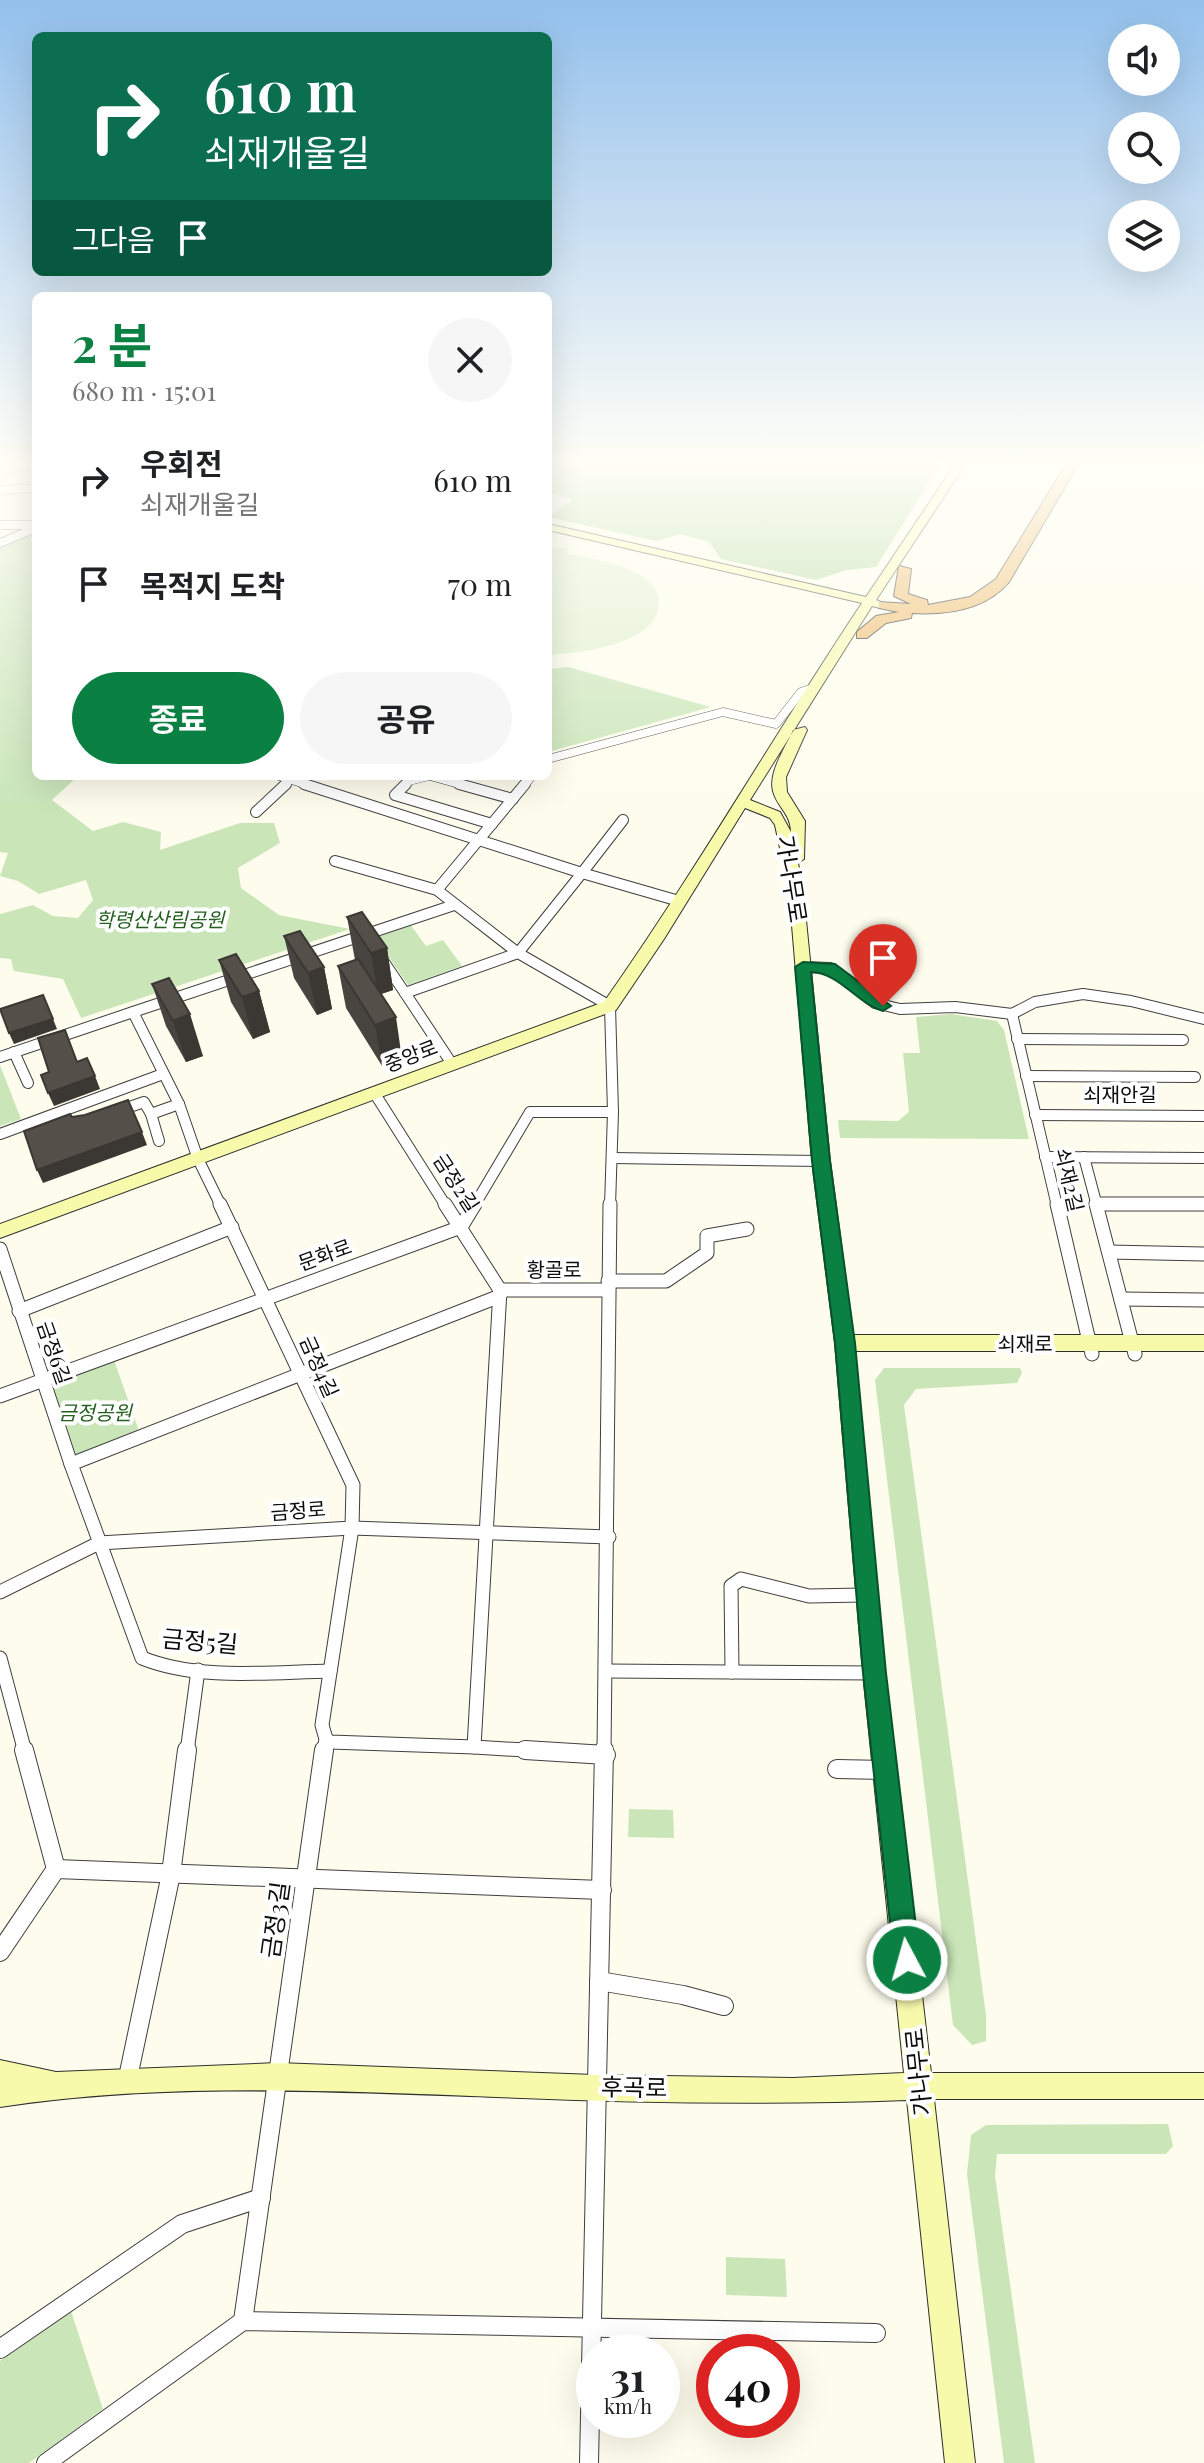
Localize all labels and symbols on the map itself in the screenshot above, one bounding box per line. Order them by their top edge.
street label: 가나무로 [770,833,816,925]
park label: 학령산산림공원 [96,905,226,932]
pin [849,924,917,1006]
street label: 중앙로 [380,1032,441,1077]
street label: 쇠재안길 [1083,1080,1157,1107]
street label: 쇠재2길 [1050,1145,1091,1214]
street label: 금정2길 [428,1148,486,1217]
street label: 문화로 [294,1231,355,1276]
street label: 황골로 [526,1255,582,1282]
street label: 금정6길 [32,1317,79,1388]
street label: 쇠재로 [997,1329,1053,1356]
street label: 금정4길 [295,1331,346,1402]
park label: 금정공원 [58,1398,133,1425]
street label: 금정로 [269,1494,326,1525]
street label: 금정5길 [161,1621,240,1659]
street label: 금정3길 [253,1879,295,1960]
position arrow [865,1918,949,2002]
street label: 가나무로 [896,2027,938,2118]
street label: 후곡로 [601,2069,667,2103]
speed limit sign: 40 [696,2334,800,2438]

